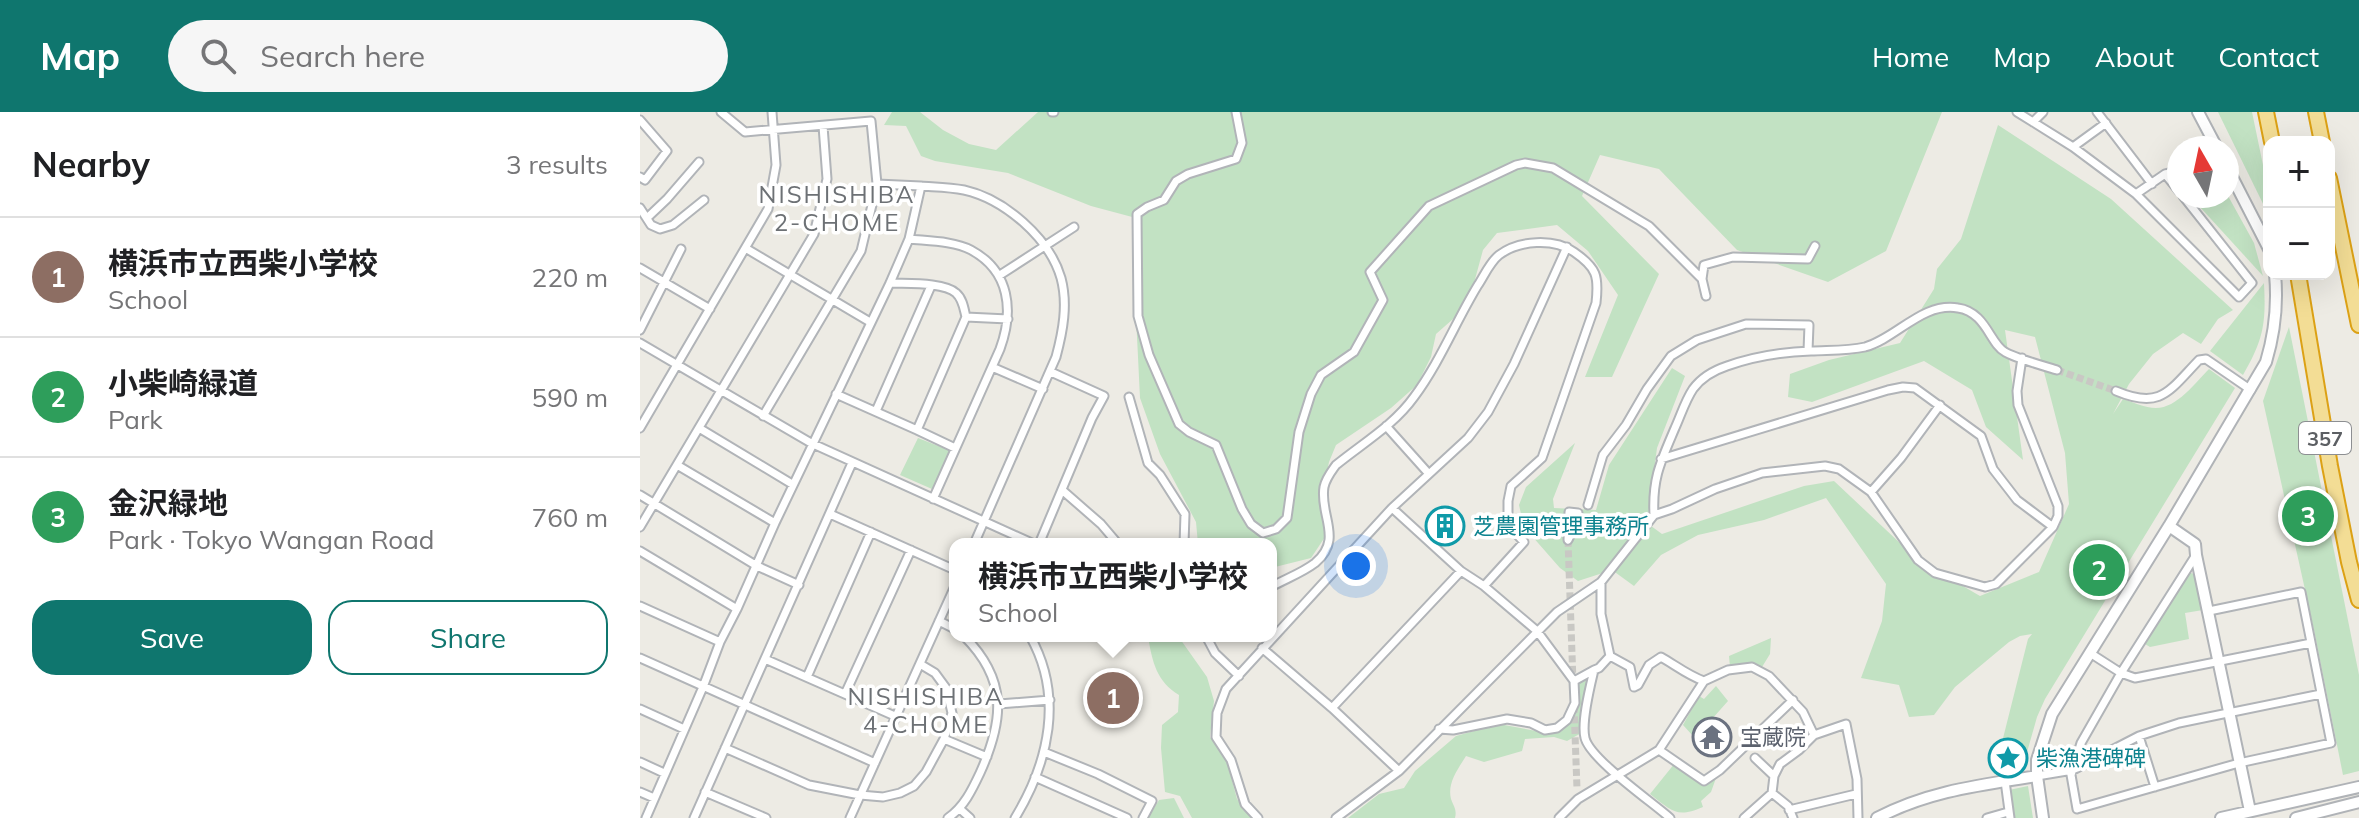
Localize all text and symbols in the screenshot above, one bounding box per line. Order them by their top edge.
search box [168,20,728,92]
text: Map [40,32,120,80]
icon: search [196,34,240,78]
text: Search here [260,37,425,75]
text: Home [1872,39,1949,74]
text: Map [1993,39,2051,74]
text: About [2095,39,2174,74]
text: Contact [2218,39,2319,74]
north arrow [2167,136,2239,208]
map controls [2263,136,2335,280]
button: + [2263,136,2335,208]
text: Nearby [32,143,150,186]
text: 3 results [506,148,608,181]
district label: NISHISHIBA 2-CHOME [758,179,916,237]
button: − [2263,208,2335,280]
text: 横浜市立西柴小学校 [108,244,378,282]
text: 1 [50,261,66,294]
text: 220 m [532,261,608,294]
text: School [108,283,188,316]
text: 小柴崎緑道 [108,364,258,402]
text: 2 [50,381,66,414]
text: 590 m [532,381,608,414]
text: Park [108,403,163,436]
road number: 357 [2299,422,2351,454]
text: 金沢緑地 [108,484,228,522]
pin: 3 [2282,486,2334,546]
text: 3 [50,501,66,534]
text: 760 m [532,501,608,534]
building icon: 芝農園管理事務所 [1424,505,1466,547]
place label: 芝農園管理事務所 [1473,512,1649,540]
text: Park · Tokyo Wangan Road [108,523,434,556]
popup [949,538,1277,642]
pin: 2 [2073,540,2125,600]
your location [1336,546,1376,586]
text: 横浜市立西柴小学校 [978,557,1248,595]
text: School [978,596,1058,629]
button: Save [32,600,312,675]
button: Share [328,600,608,675]
pin: 1 [1087,668,1139,728]
district label: NISHISHIBA 4-CHOME [847,681,1005,739]
temple icon: 宝蔵院 [1691,716,1733,758]
place label: 宝蔵院 [1740,723,1806,751]
place icon: 柴漁港碑碑 [1987,737,2029,779]
place label: 柴漁港碑碑 [2036,744,2146,772]

